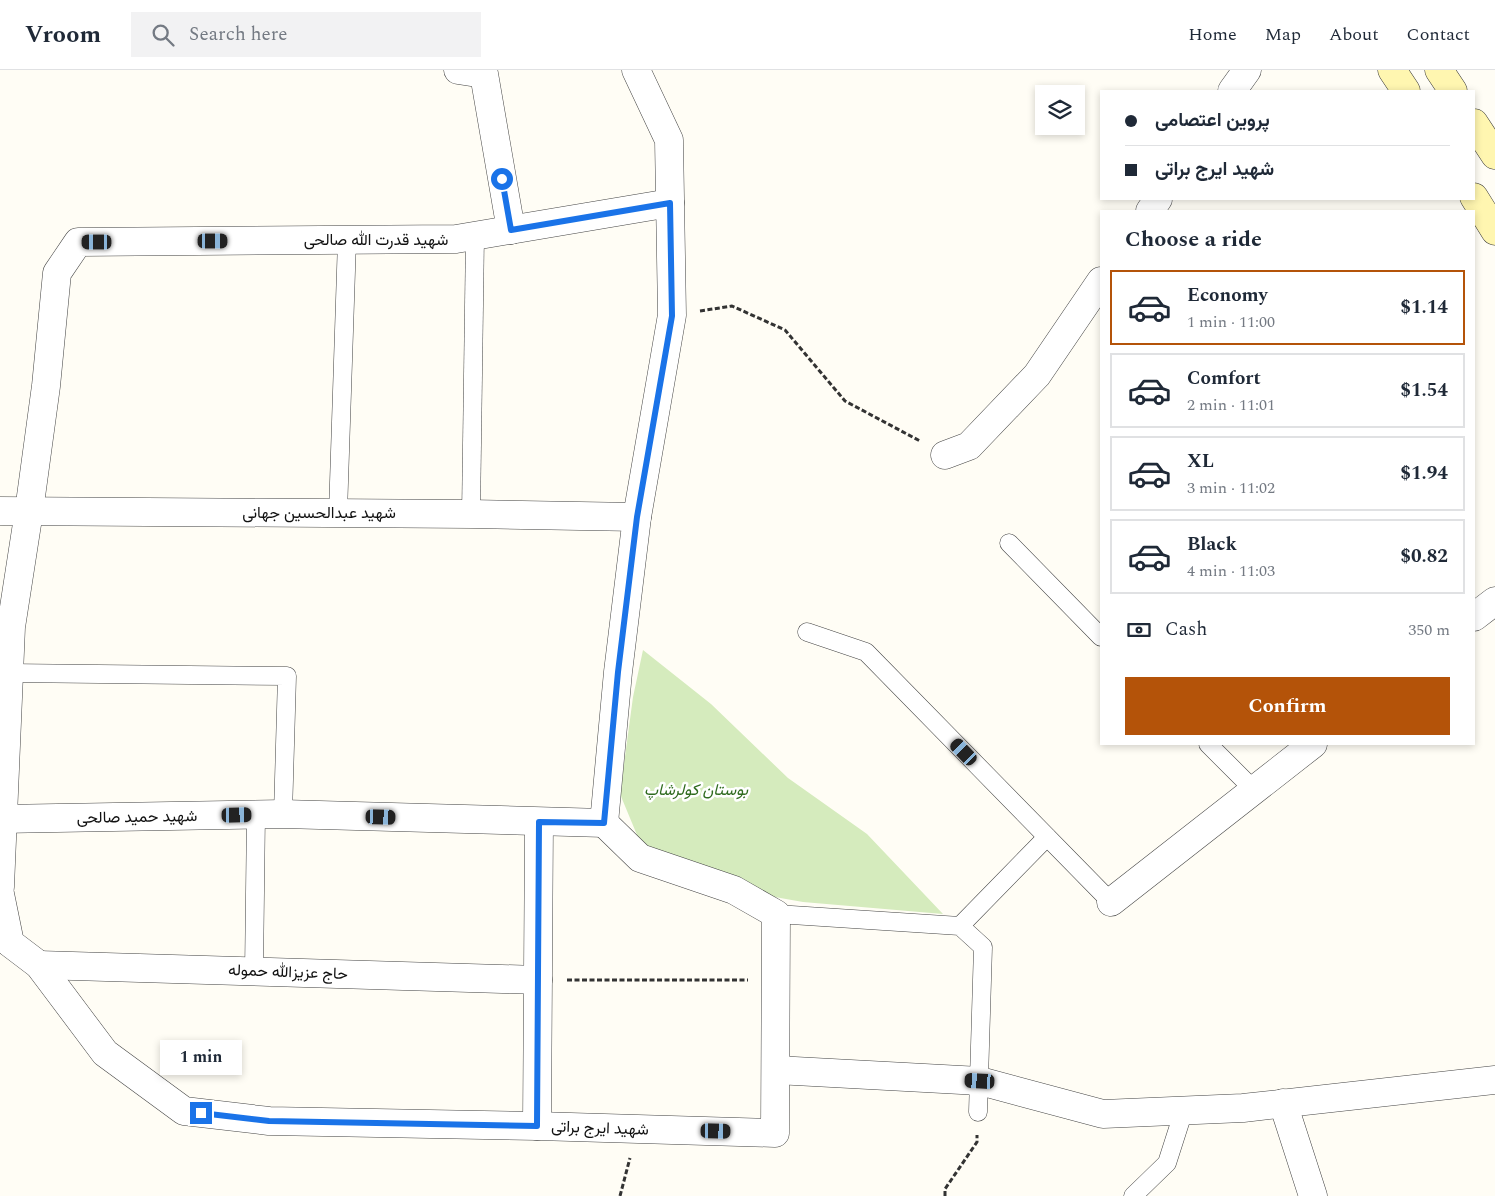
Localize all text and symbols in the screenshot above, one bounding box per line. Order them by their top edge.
search box [131,12,481,57]
text: Vroom [25,17,101,53]
text: Search here [189,20,288,49]
icon: search [149,21,177,49]
text: Home [1188,21,1237,48]
text: Map [1265,21,1301,48]
text: About [1329,21,1379,48]
text: Contact [1407,21,1470,48]
map controls [1035,85,1085,135]
button: layers [1035,85,1085,135]
text: پروین اعتصامی [1155,106,1270,135]
text: شهید ایرج براتی [1155,155,1274,184]
route start [491,168,513,190]
text: Choose a ride [1125,223,1262,256]
street label: شهید قدرت الله صالحی [304,228,448,252]
car [198,234,228,249]
car [82,235,112,250]
text: Economy [1187,281,1268,310]
icon: car [1127,285,1172,330]
text: $1.14 [1400,293,1448,322]
text: 1 min · 11:00 [1187,310,1275,334]
text: Comfort [1187,364,1261,393]
icon: car [1127,368,1172,413]
text: $1.54 [1400,376,1448,405]
text: 2 min · 11:01 [1187,393,1275,417]
text: XL [1187,447,1214,476]
icon: car [1127,451,1172,496]
text: $1.94 [1400,459,1448,488]
text: 3 min · 11:02 [1187,476,1275,500]
street label: شهید عبدالحسین جهانی [242,501,396,525]
text: Black [1187,530,1237,559]
icon: car [1127,534,1172,579]
text: $0.82 [1400,542,1448,571]
text: 4 min · 11:03 [1187,559,1275,583]
text: Cash [1165,615,1207,644]
icon: cash [1125,616,1153,644]
text: 350 m [1408,618,1450,642]
button: Confirm [1125,677,1450,735]
car [948,736,979,768]
park label: بوستان کولرشاپ [644,778,749,802]
street label: شهید حمید صالحی [77,804,197,830]
car [221,807,252,823]
car [365,809,396,825]
street label: حاج عزیزالله حموله [228,958,349,986]
callout: 1 min [160,1040,242,1076]
text: 1 min [180,1045,222,1069]
car [964,1073,995,1089]
route end [190,1102,212,1124]
street label: شهید ایرج براتی [551,1114,649,1142]
car [700,1123,731,1139]

